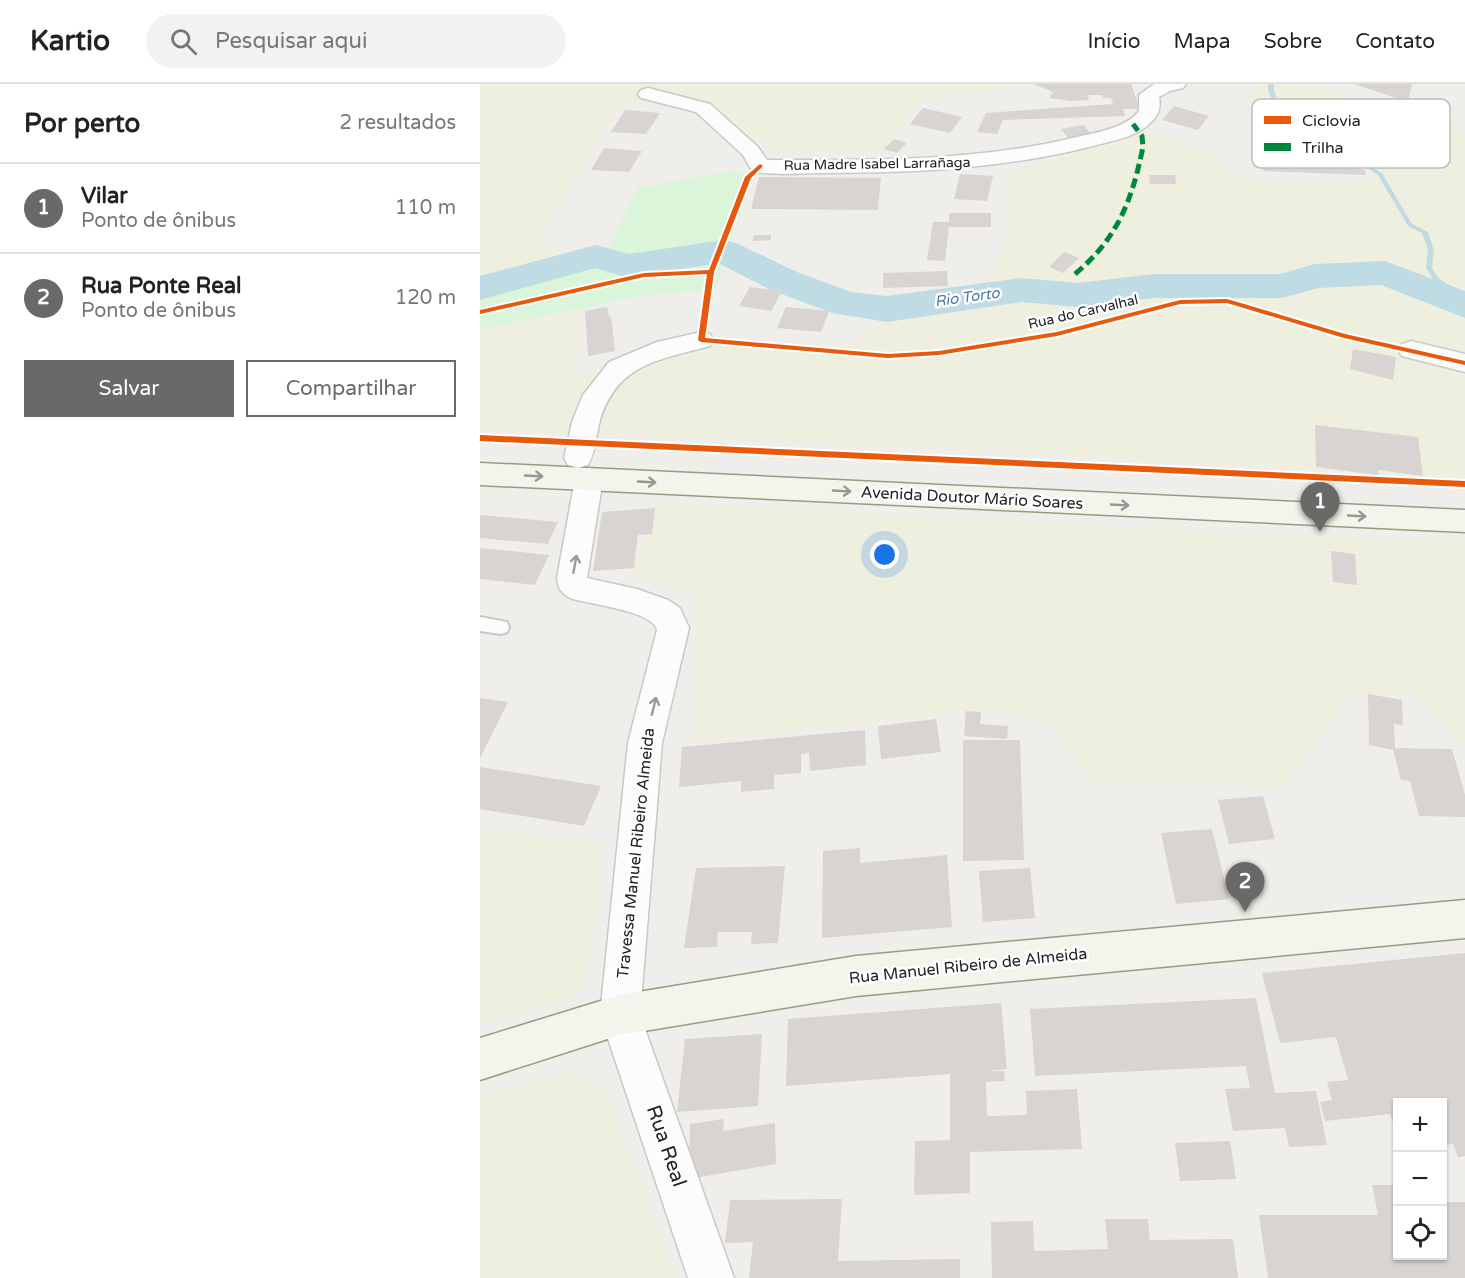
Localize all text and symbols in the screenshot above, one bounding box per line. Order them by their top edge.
search box [146,14,566,68]
text: Kartio [30,24,110,58]
icon: search [167,25,200,58]
text: Pesquisar aqui [215,28,367,54]
text: Início [1088,29,1140,54]
text: Mapa [1173,29,1231,54]
text: Sobre [1264,29,1322,54]
text: Contato [1355,29,1435,54]
legend [1252,99,1450,168]
text: Por perto [24,108,140,139]
text: 2 resultados [340,111,456,135]
text: Ciclovia [1302,111,1361,131]
text: Trilha [1302,138,1344,158]
street label: Rua Madre Isabel Larrañaga [783,154,971,174]
text: Vilar [81,183,128,209]
text: 1 [37,196,50,220]
text: 110 m [395,196,456,220]
text: Ponto de ônibus [81,209,236,233]
text: Rua Ponte Real [81,273,242,299]
water label: Rio Torto [933,283,1001,310]
text: 2 [37,286,50,310]
text: 120 m [395,286,456,310]
street label: Rua do Carvalhal [1026,291,1140,333]
text: Ponto de ônibus [81,299,236,323]
button: Salvar [24,360,234,417]
button: Compartilhar [246,360,456,417]
one-way arrow [524,471,544,482]
one-way arrow [636,476,656,487]
street label: Avenida Doutor Mário Soares [860,482,1084,514]
pin: 1 [1300,482,1340,532]
one-way arrow [831,486,851,497]
one-way arrow [1110,499,1130,510]
one-way arrow [1347,510,1367,521]
your location [870,540,899,569]
one-way arrow [569,555,580,574]
one-way arrow [649,697,660,716]
street label: Travessa Manuel Ribeiro Almeida [613,727,659,979]
pin: 2 [1226,862,1264,912]
street label: Rua Manuel Ribeiro de Almeida [848,944,1088,988]
map controls [1393,1098,1447,1260]
button: + [1393,1098,1447,1152]
street label: Rua Real [641,1102,691,1190]
button: − [1393,1152,1447,1206]
button: locate [1393,1206,1447,1260]

